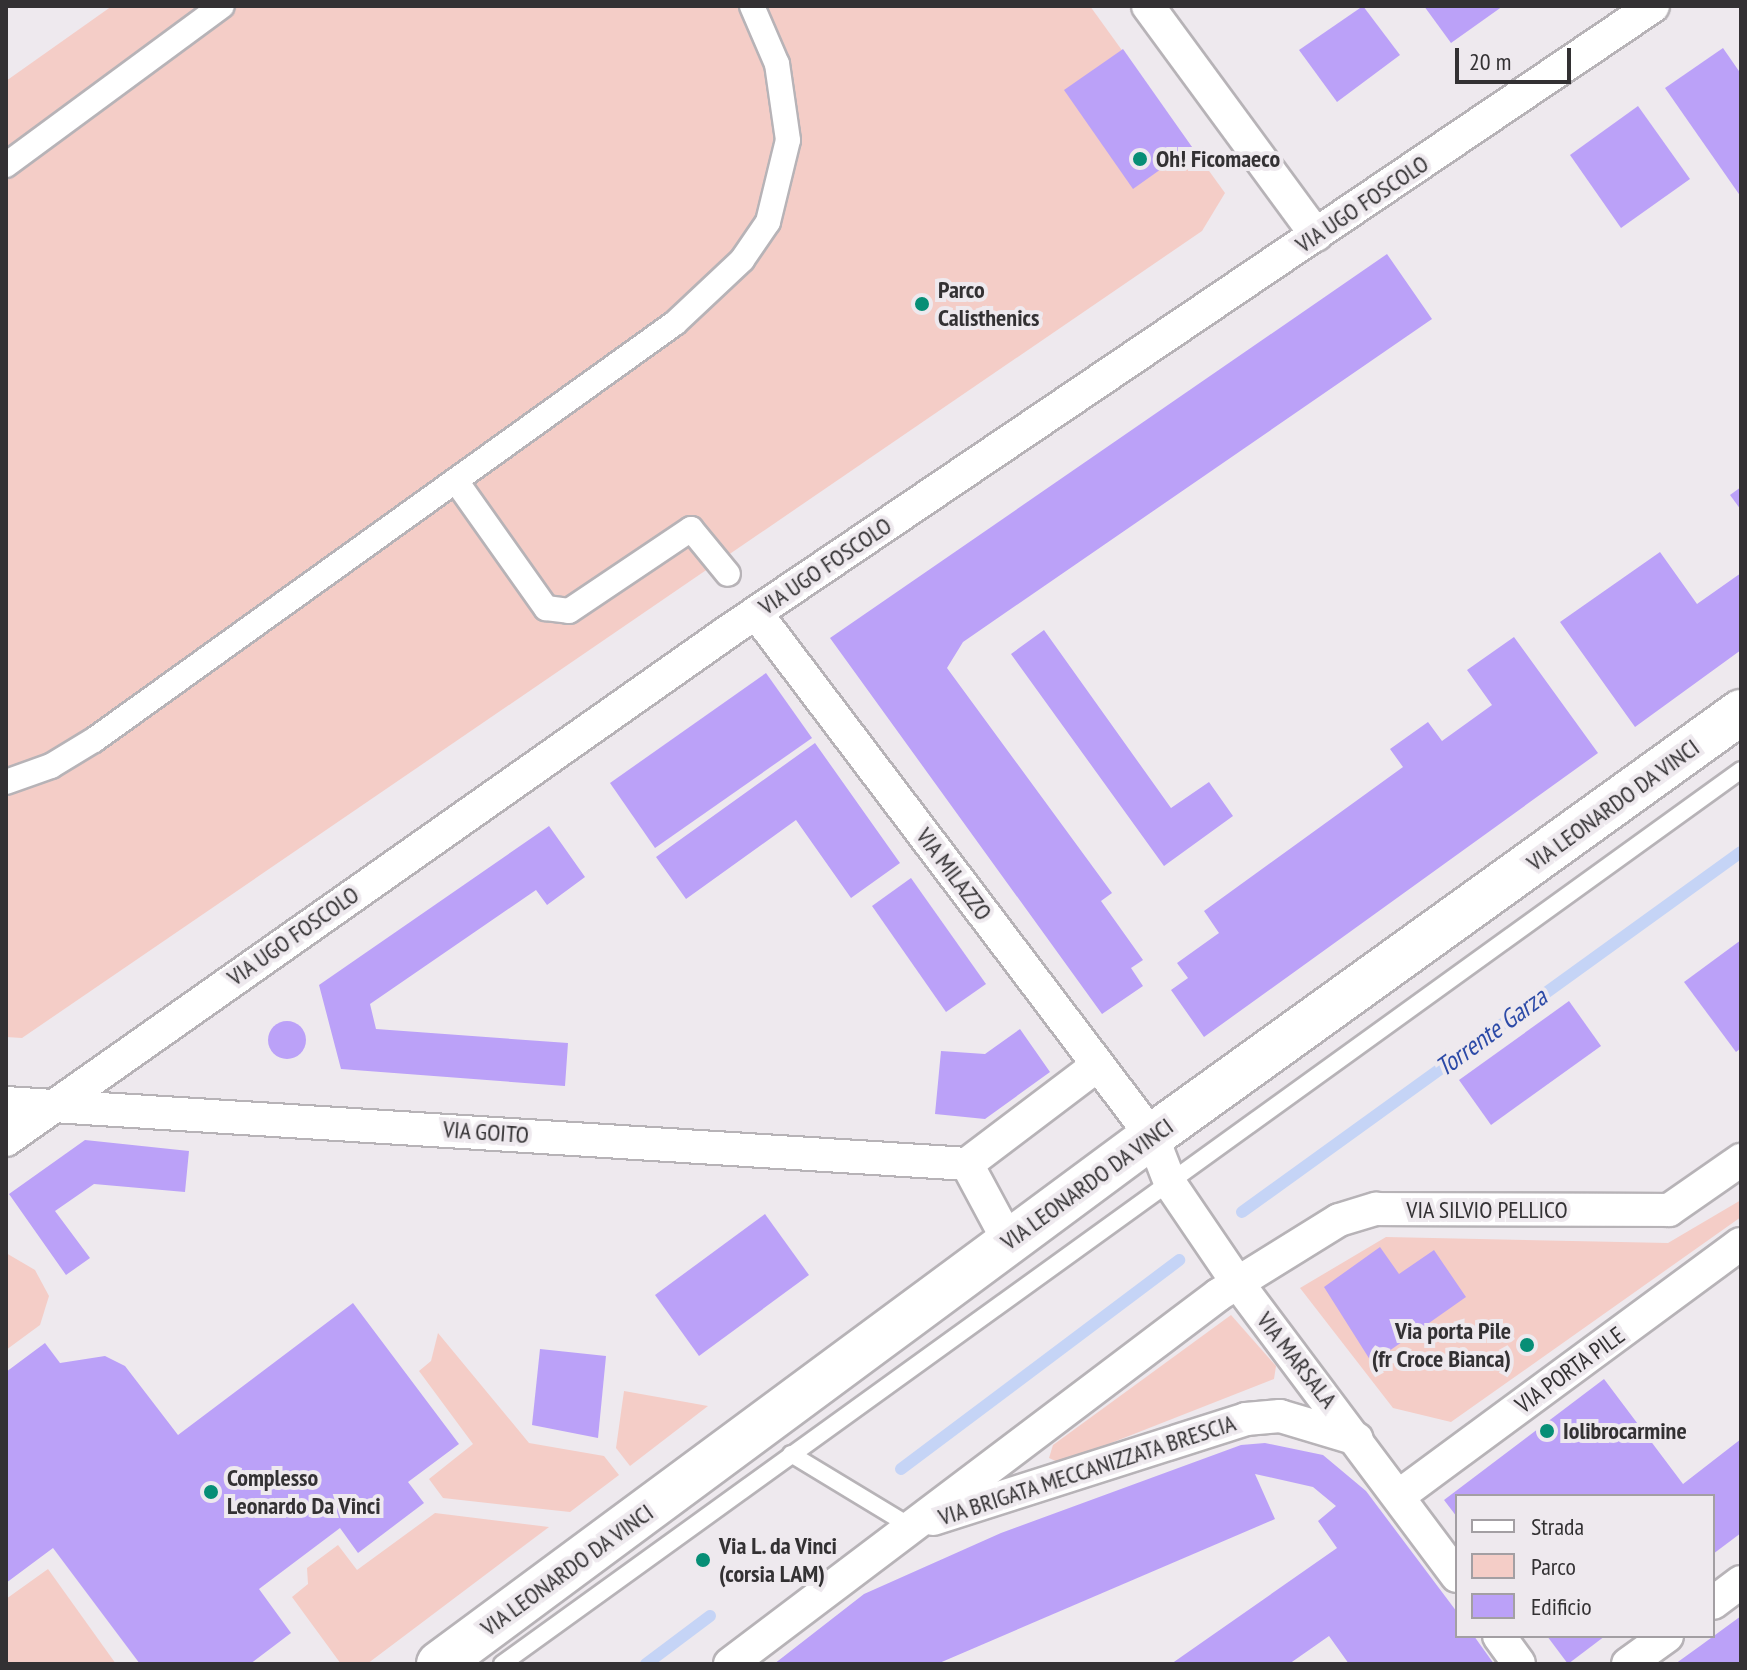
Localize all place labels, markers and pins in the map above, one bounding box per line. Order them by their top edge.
place label: Oh! Ficomaeco [1156,145,1280,173]
marker: Oh! Ficomaeco [1131,150,1149,168]
place label: Parco Calisthenics [938,276,1039,332]
marker: Parco Calisthenics [913,295,931,313]
place label: Via porta Pile (fr Croce Bianca) [1371,1317,1511,1373]
marker: Via porta Pile (fr Croce Bianca) [1518,1336,1536,1354]
place label: Iolibrocarmine [1563,1417,1687,1445]
marker: Iolibrocarmine [1538,1422,1556,1440]
place label: Complesso Leonardo Da Vinci [227,1464,381,1520]
marker: Complesso Leonardo Da Vinci [202,1483,220,1501]
place label: Via L. da Vinci (corsia LAM) [719,1532,839,1588]
marker: Via L. da Vinci (corsia LAM) [694,1551,712,1569]

